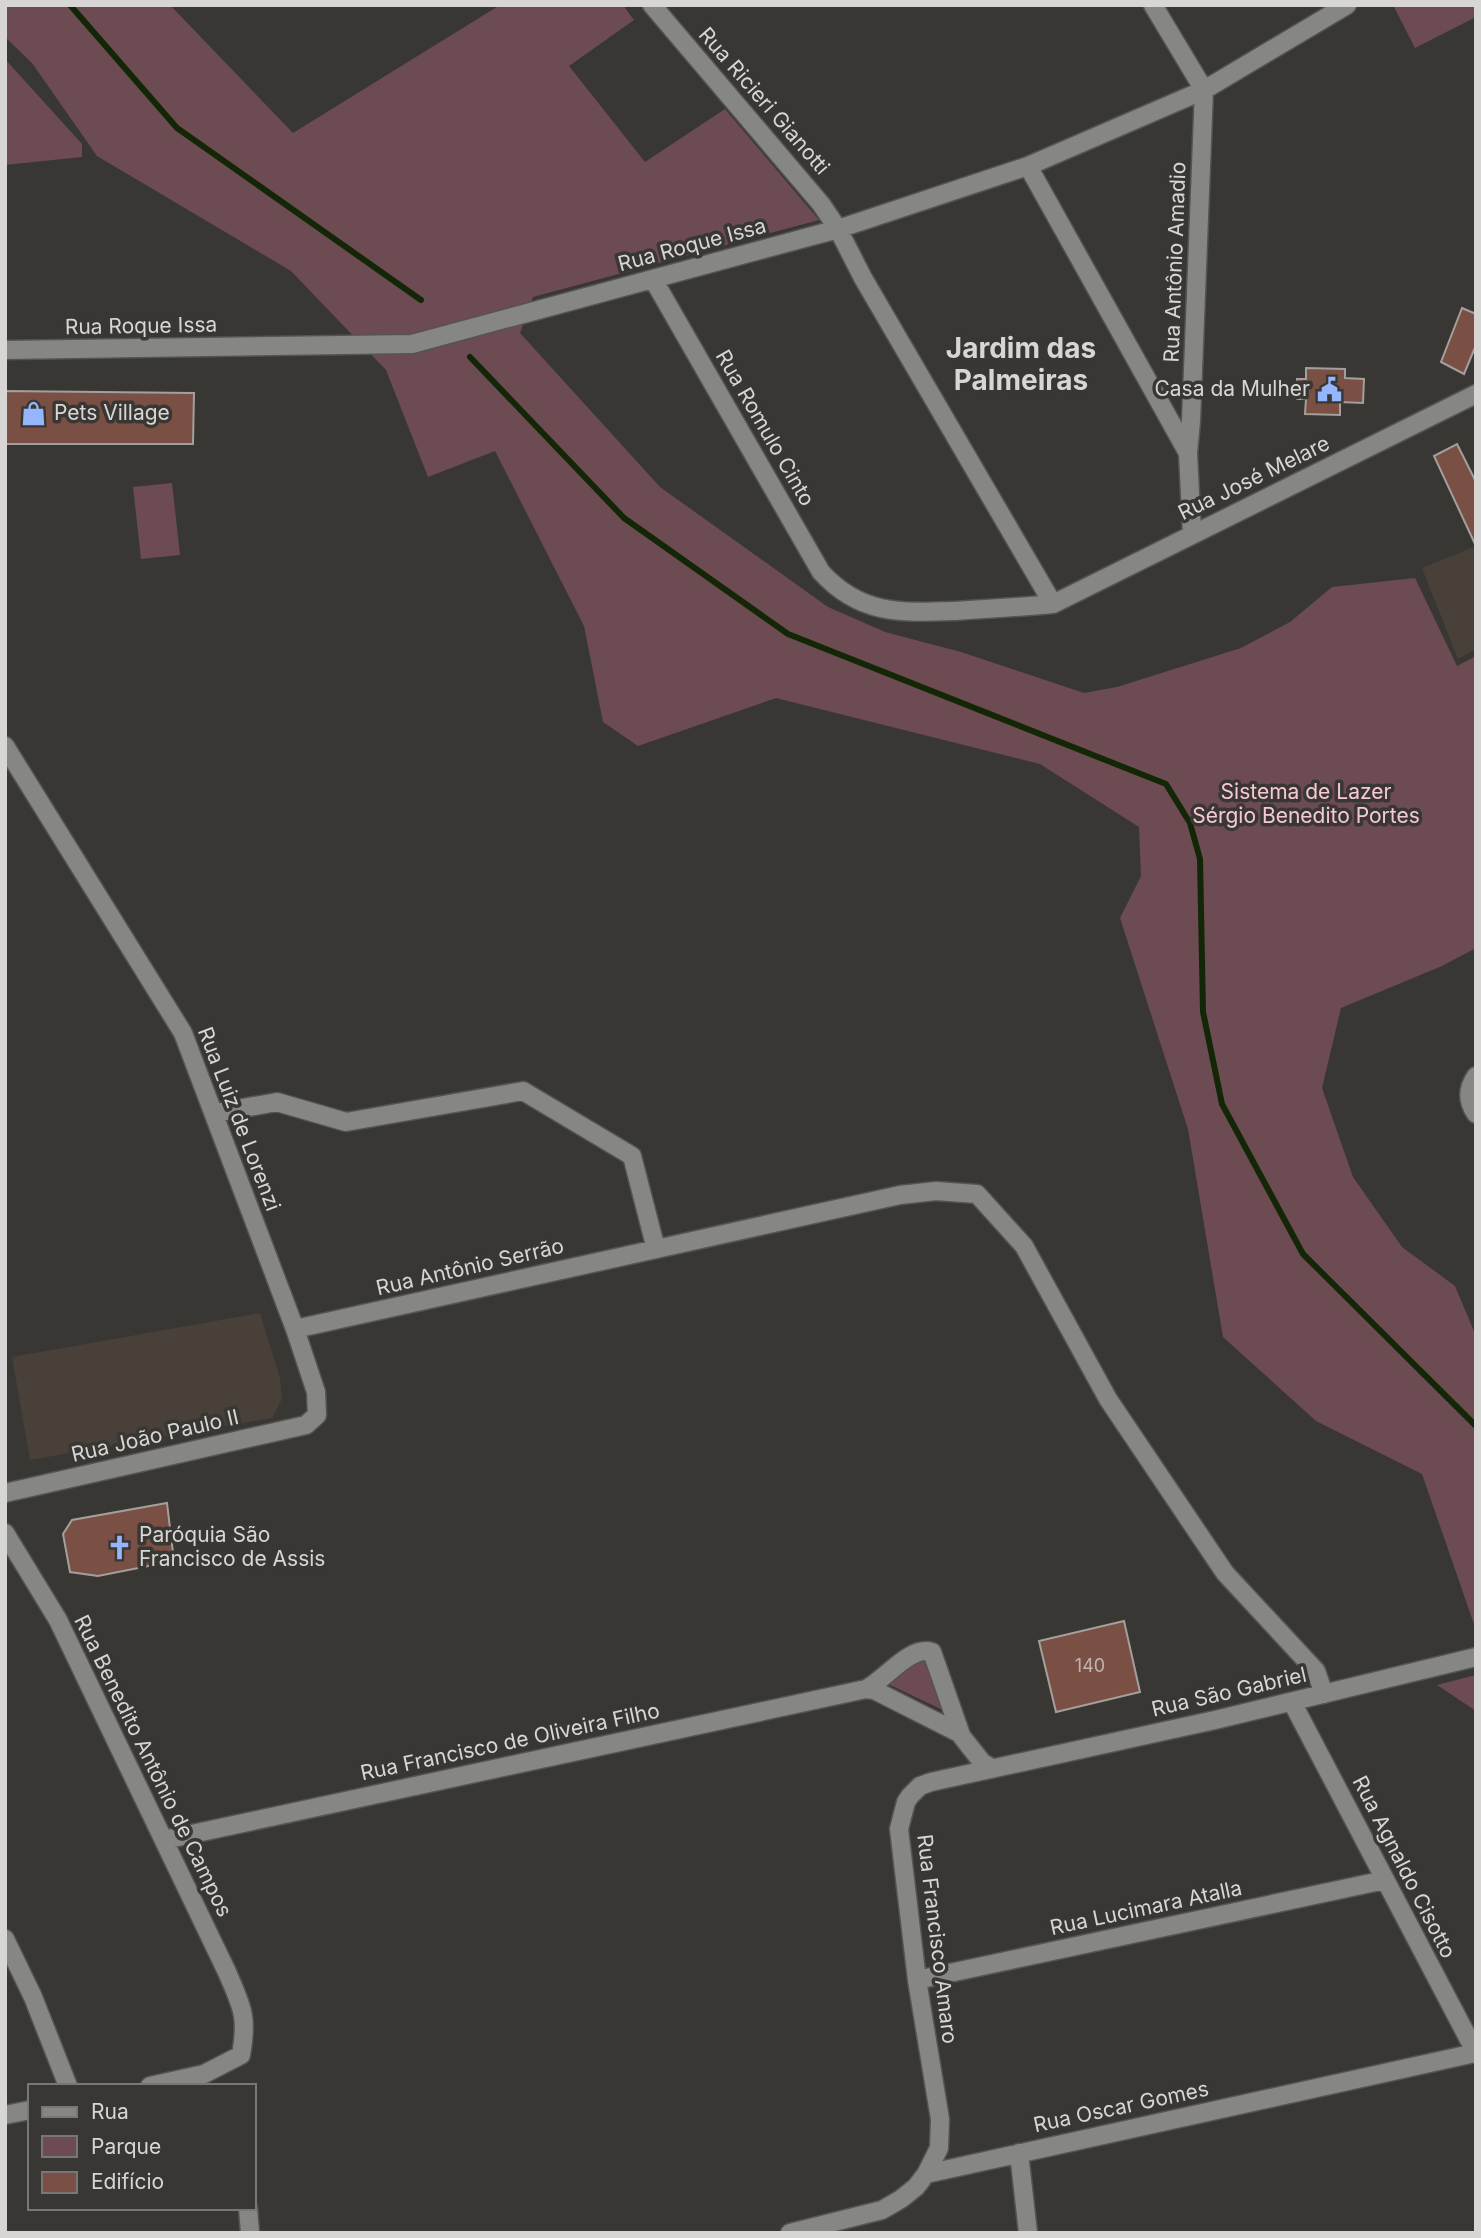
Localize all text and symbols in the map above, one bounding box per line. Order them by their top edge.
street label: Rua Ricieri Gianotti [694,22,835,179]
street label: Rua Antônio Amadio [1159,161,1191,363]
street label: Rua Roque Issa [615,213,769,276]
street label: Rua Roque Issa [65,312,217,339]
district label: Jardim das Palmeiras [946,331,1096,397]
street label: Rua Romulo Cinto [711,345,820,510]
public building icon: Casa da Mulher [1316,375,1344,403]
place label: Casa da Mulher [1154,376,1310,401]
shop icon: Pets Village [20,399,48,427]
place label: Pets Village [54,400,170,425]
street label: Rua José Melare [1174,430,1334,525]
park label: Sistema de Lazer Sérgio Benedito Portes [1192,779,1420,828]
street label: Rua Luiz de Lorenzi [193,1023,286,1214]
street label: Rua Antônio Serrão [374,1233,566,1300]
street label: Rua João Paulo II [69,1404,241,1467]
place label: Paróquia São Francisco de Assis [139,1522,325,1571]
church icon: Paróquia São Francisco de Assis [105,1533,133,1561]
street label: Rua Benedito Antônio de Campos [69,1611,238,1921]
house number: 140 [1075,1655,1105,1676]
street label: Rua São Gabriel [1149,1662,1309,1722]
street label: Rua Francisco de Oliveira Filho [358,1698,662,1785]
street label: Rua Agnaldo Cisotto [1348,1771,1461,1962]
street label: Rua Francisco Amaro [912,1833,963,2045]
street label: Rua Lucimara Atalla [1048,1875,1244,1940]
street label: Rua Oscar Gomes [1031,2076,1211,2137]
legend [28,2084,256,2210]
text: Rua [91,2099,129,2124]
text: Parque [91,2134,161,2159]
text: Edifício [91,2169,164,2194]

